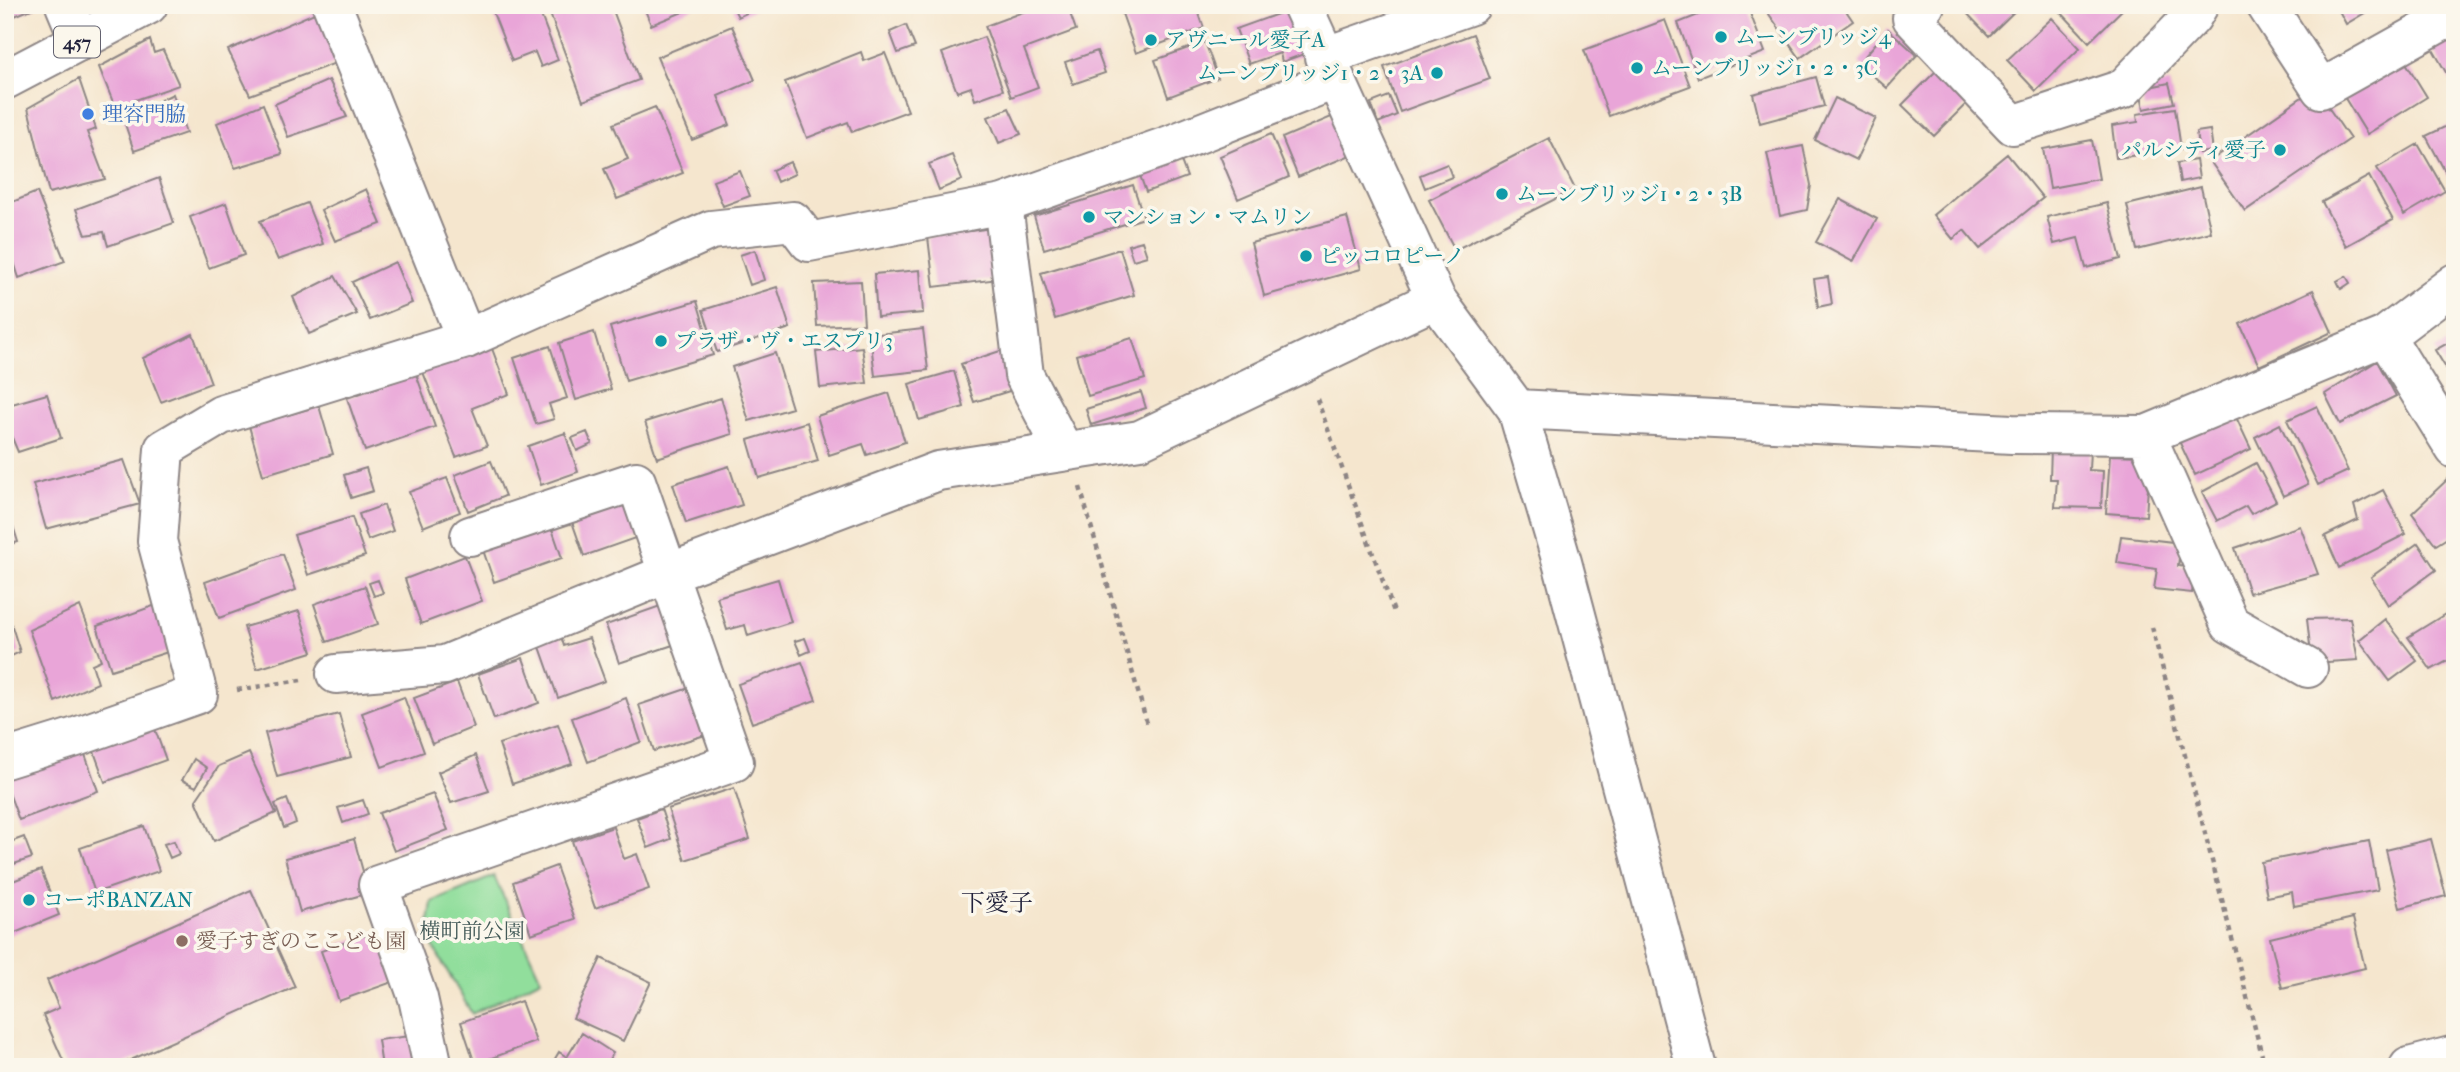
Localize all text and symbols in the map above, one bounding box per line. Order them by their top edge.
place label: ムーンブリッジ4 [1735,25,1892,49]
road number: 457 [54,26,100,58]
place label: アヴニール愛子A [1165,28,1326,52]
marker: ムーンブリッジ4 [1713,29,1729,45]
marker: アヴニール愛子A [1143,32,1159,48]
place label: ムーンブリッジ1・2・3C [1651,56,1878,80]
marker: ムーンブリッジ1・2・3C [1629,60,1645,76]
place label: ムーンブリッジ1・2・3A [1197,61,1423,85]
marker: ムーンブリッジ1・2・3A [1429,65,1445,81]
place label: 理容門脇 [102,102,186,126]
marker: 理容門脇 [80,106,96,122]
place label: パルシティ愛子 [2121,138,2266,162]
marker: パルシティ愛子 [2272,142,2288,158]
place label: ムーンブリッジ1・2・3B [1516,182,1742,206]
marker: ムーンブリッジ1・2・3B [1494,186,1510,202]
place label: マンション・マムリン [1103,205,1312,229]
marker: マンション・マムリン [1081,209,1097,225]
place label: ピッコロピーノ [1320,244,1465,268]
marker: ピッコロピーノ [1298,248,1314,264]
place label: プラザ・ヴ・エスプリ3 [675,329,893,353]
marker: プラザ・ヴ・エスプリ3 [653,333,669,349]
place label: コーポBANZAN [43,888,193,912]
district label: 下愛子 [961,889,1033,917]
marker: コーポBANZAN [21,892,37,908]
park label: 横町前公園 [420,919,525,943]
place label: 愛子すぎのここども園 [196,929,406,953]
marker: 愛子すぎのここども園 [174,933,190,949]

